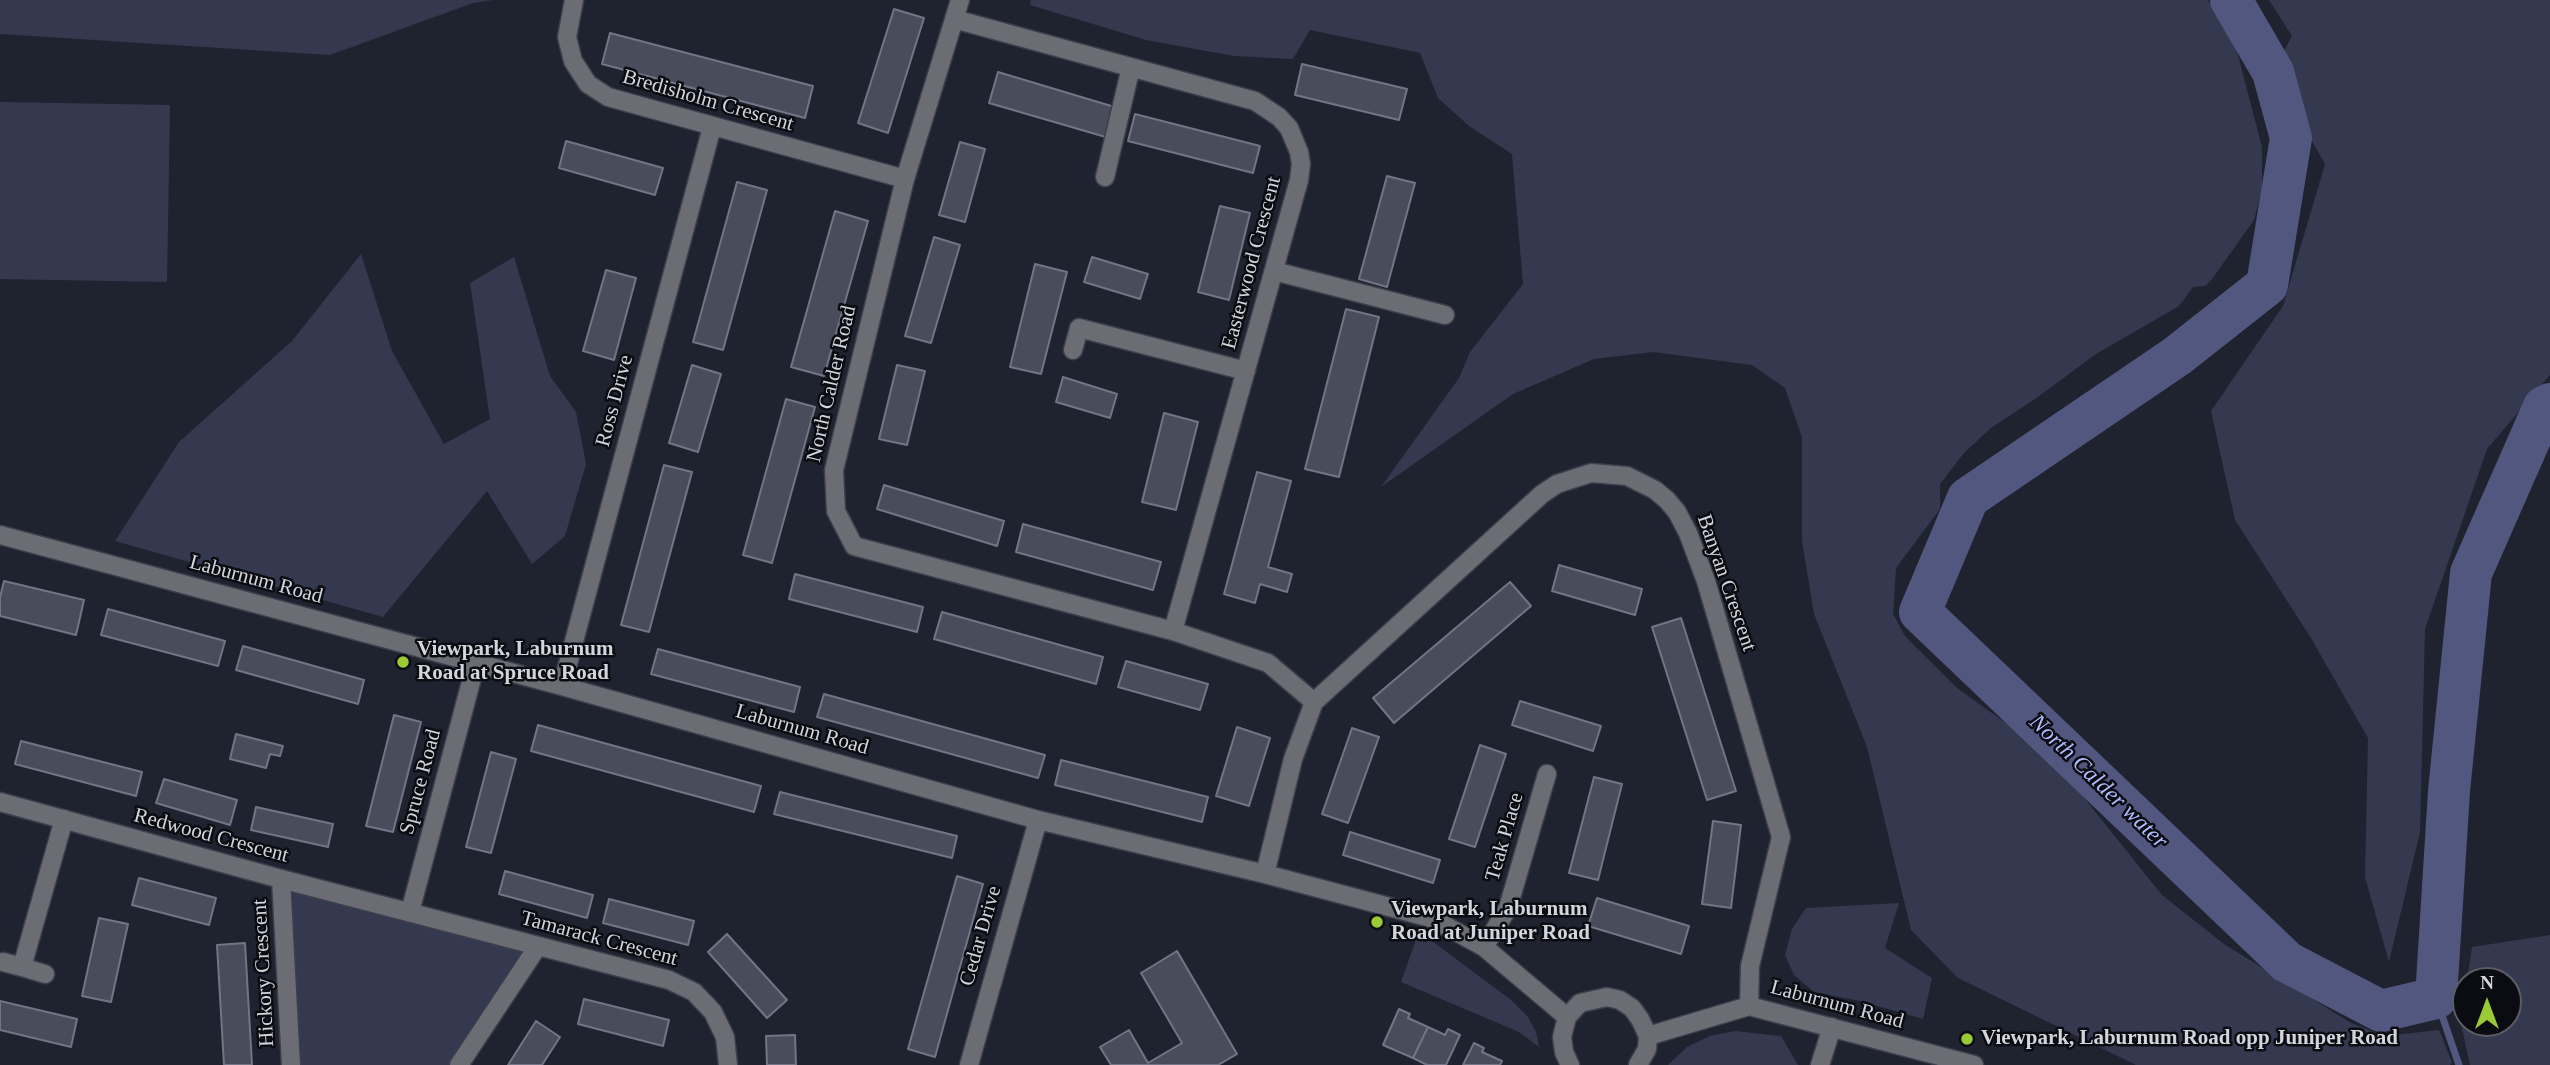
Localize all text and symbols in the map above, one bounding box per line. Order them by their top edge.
street label: Bredisholm Crescent [620,65,796,137]
street label: Easterwood Crescent [1217,174,1287,352]
street label: North Calder Road [802,303,862,465]
street label: Ross Drive [591,352,639,450]
street label: Banyan Crescent [1691,511,1761,655]
street label: Laburnum Road [187,550,325,610]
place label: Viewpark, Laburnum Road at Spruce Road [417,637,613,687]
marker: Viewpark, Laburnum Road at Spruce Road [395,654,411,670]
street label: Laburnum Road [733,699,871,761]
water label: North Calder water [2023,709,2173,855]
street label: Spruce Road [395,727,447,837]
street label: Teak Place [1480,790,1530,884]
street label: Redwood Crescent [131,803,291,869]
street label: Cedar Drive [955,883,1007,989]
place label: Viewpark, Laburnum Road at Juniper Road [1391,897,1590,947]
street label: Hickory Crescent [248,899,280,1047]
street label: Tamarack Crescent [518,906,680,972]
marker: Viewpark, Laburnum Road at Juniper Road [1369,914,1385,930]
north arrow [2452,967,2522,1037]
text: N [2480,972,2494,993]
street label: Laburnum Road [1768,975,1906,1035]
place label: Viewpark, Laburnum Road opp Juniper Road [1981,1026,2398,1052]
marker: Viewpark, Laburnum Road opp Juniper Road [1959,1031,1975,1047]

